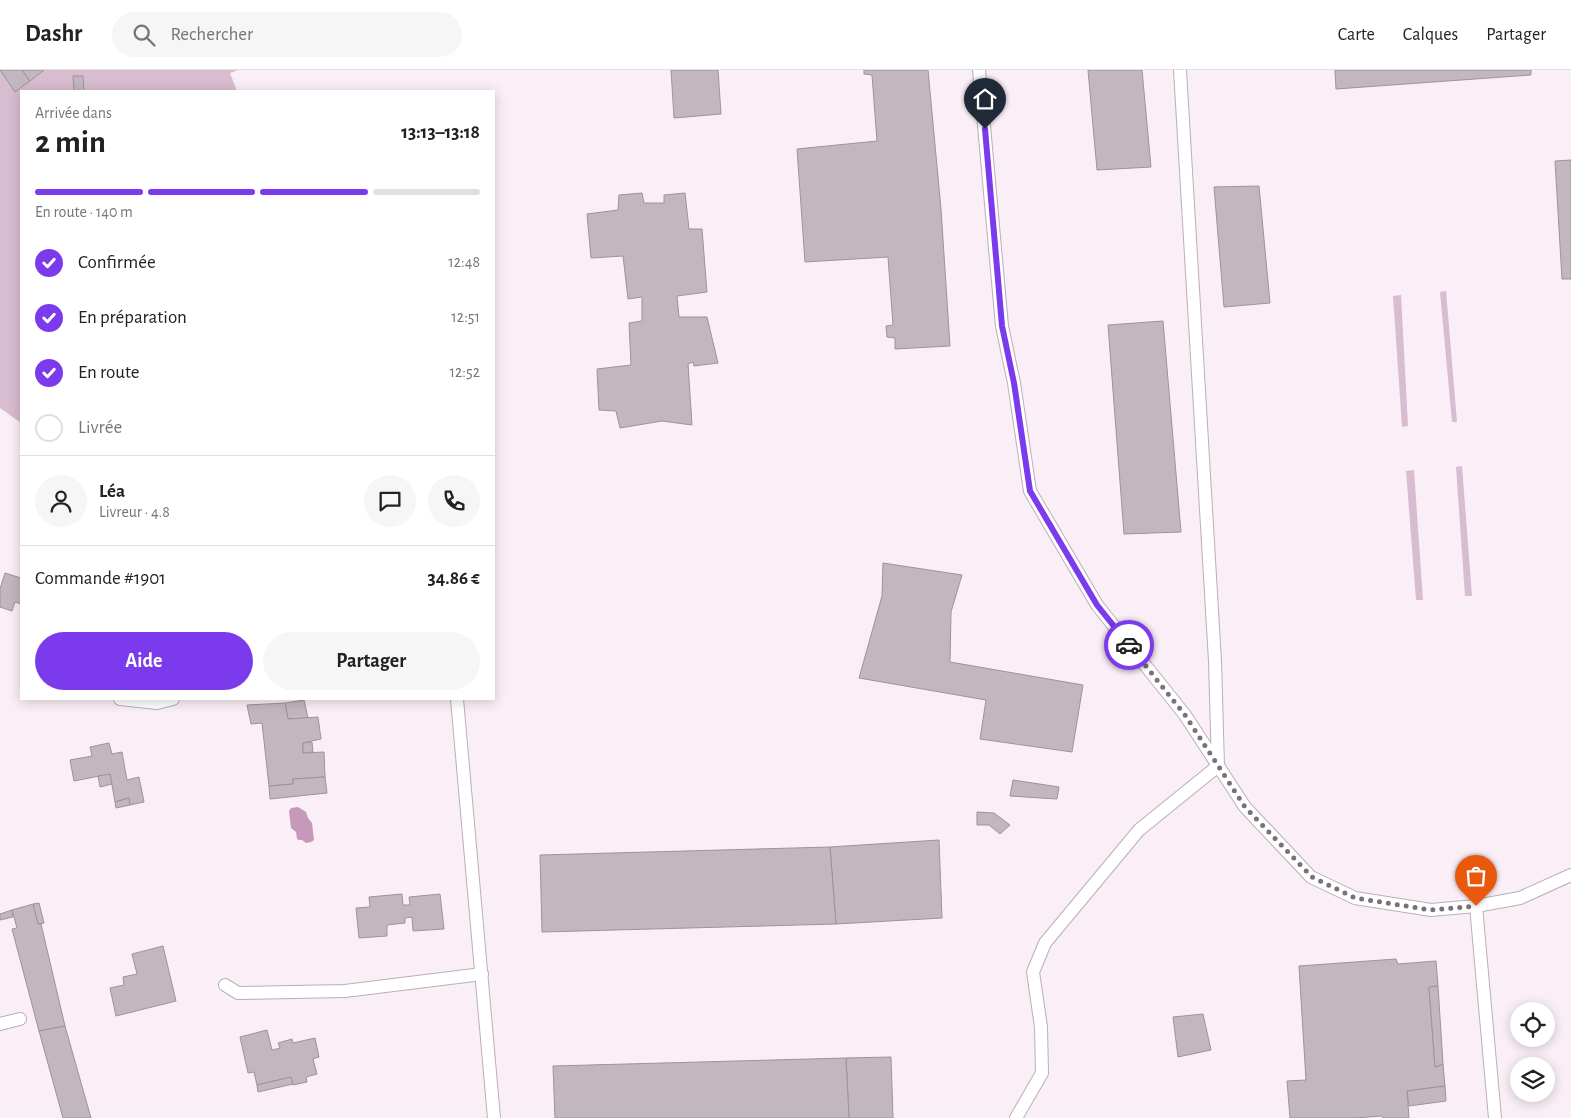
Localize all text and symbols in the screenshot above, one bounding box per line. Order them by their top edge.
search box [112,12,462,57]
icon: search [130,21,158,49]
text: Dashr [25,22,82,46]
text: Rechercher [170,25,253,44]
text: Carte [1338,26,1375,44]
text: Calques [1403,26,1458,44]
text: Partager [1486,26,1546,44]
pin [964,78,1006,129]
icon: home [971,85,999,113]
text: Arrivée dans [35,105,112,121]
text: 13:13–13:18 [401,123,480,142]
text: 2 min [35,126,106,158]
text: En route · 140 m [35,204,133,220]
icon: check [35,249,63,277]
text: Confirmée [78,253,156,272]
text: 12:48 [448,254,480,270]
icon: check [35,304,63,332]
text: En préparation [78,308,187,327]
text: 12:51 [451,309,480,325]
icon: check [35,359,63,387]
text: En route [78,363,140,382]
text: 12:52 [450,364,480,380]
text: Livrée [78,418,122,437]
button: person [35,475,87,527]
button: chat [364,475,416,527]
button: phone [428,475,480,527]
text: Léa [99,482,125,501]
text: Livreur · 4.8 [99,504,170,520]
text: Commande #1901 [35,569,166,588]
text: 34.86 € [428,569,480,588]
courier [1104,620,1154,670]
icon: car [1115,631,1143,659]
button: Aide [35,632,253,690]
button: Partager [263,632,480,690]
pin [1455,855,1497,906]
icon: bag [1462,862,1490,890]
map controls [1510,1002,1555,1102]
button: locate [1510,1002,1555,1047]
button: layers [1510,1057,1555,1102]

